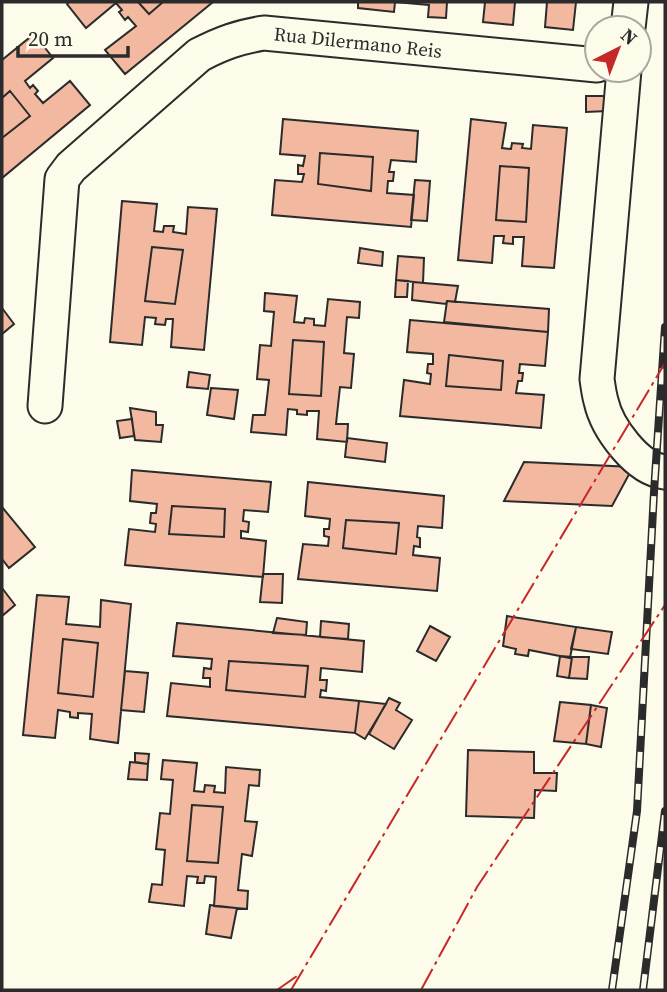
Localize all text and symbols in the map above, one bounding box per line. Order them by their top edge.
scale bar [18,14,128,58]
north arrow [583,14,653,84]
street label: Rua Dilermano Reis [273,20,443,64]
text: N [616,22,643,51]
text: 20 m [28,24,73,53]

